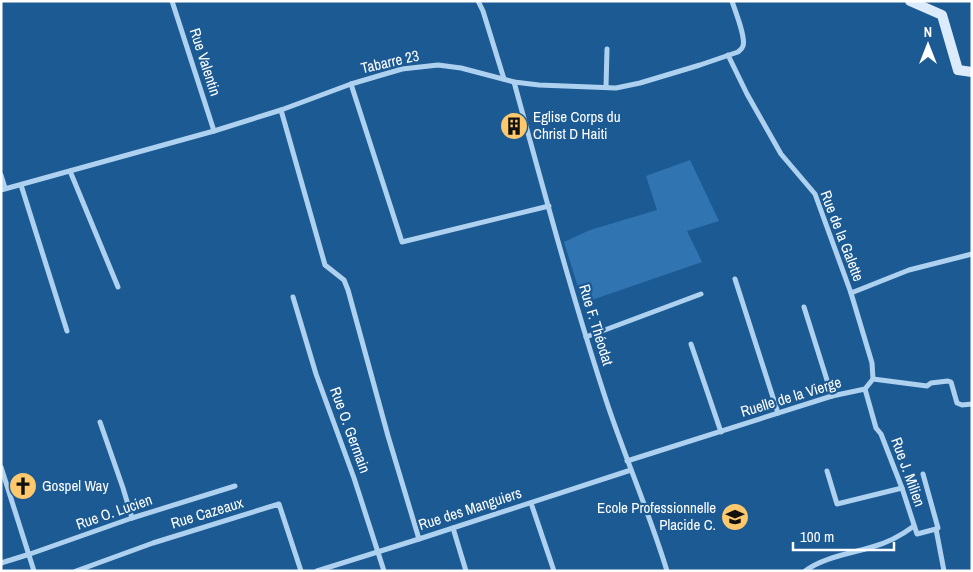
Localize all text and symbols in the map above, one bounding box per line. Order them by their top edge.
north arrow [903,20,953,70]
text: N [924,23,932,41]
street label: Rue Valentin [185,25,226,98]
street label: Tabarre 23 [359,45,421,78]
place label: Eglise Corps du Christ D Haiti [533,106,621,144]
building icon: Eglise Corps du Christ D Haiti [499,111,529,141]
street label: Rue de la Galette [816,187,869,284]
street label: Rue F. Théodat [574,282,619,369]
street label: Ruelle de la Vierge [738,371,844,422]
street label: Rue O. Germain [325,384,376,476]
street label: Rue J. Milien [886,434,931,509]
church icon: Gospel Way [8,471,38,501]
place label: Gospel Way [42,475,109,496]
street label: Rue des Manguiers [416,482,524,535]
street label: Rue O. Lucien [73,489,155,534]
street label: Rue Cazeaux [168,491,246,533]
place label: Ecole Professionnelle Placide C. [597,497,716,535]
school or university icon: Ecole Professionnelle Placide C. [720,502,750,532]
scale bar [793,520,894,552]
text: 100 m [800,526,834,547]

